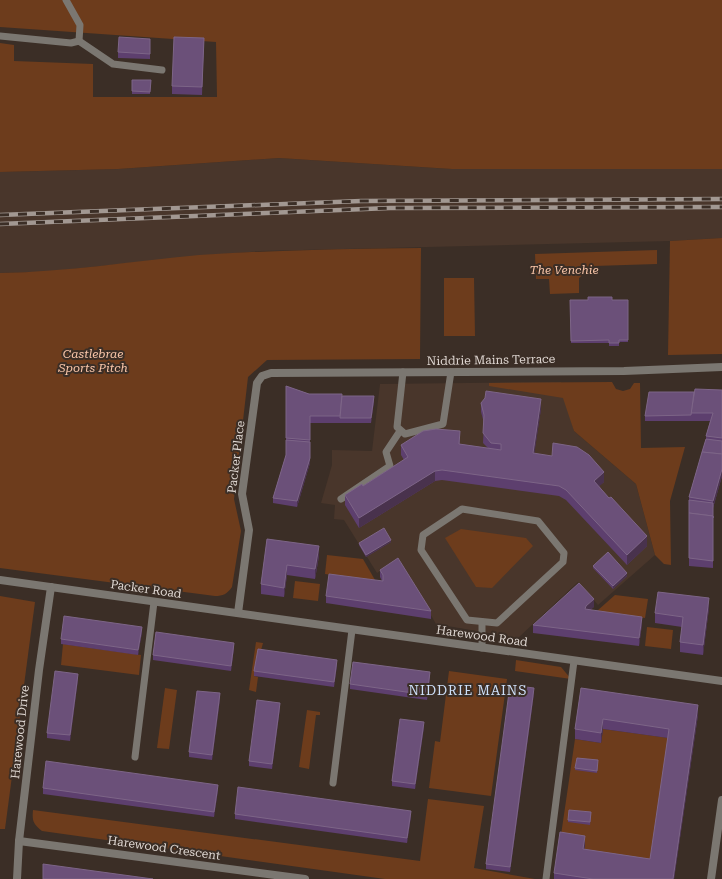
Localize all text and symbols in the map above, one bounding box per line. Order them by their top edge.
park label: The Venchie [529,263,599,277]
park label: Castlebrae Sports Pitch [57,347,128,375]
street label: Niddrie Mains Terrace [427,352,556,368]
street label: Packer Place [225,419,247,494]
street label: Packer Road [109,577,183,601]
street label: Harewood Road [435,623,529,649]
district label: NIDDRIE MAINS [409,683,527,698]
street label: Harewood Drive [8,684,32,780]
street label: Harewood Crescent [107,833,222,863]

